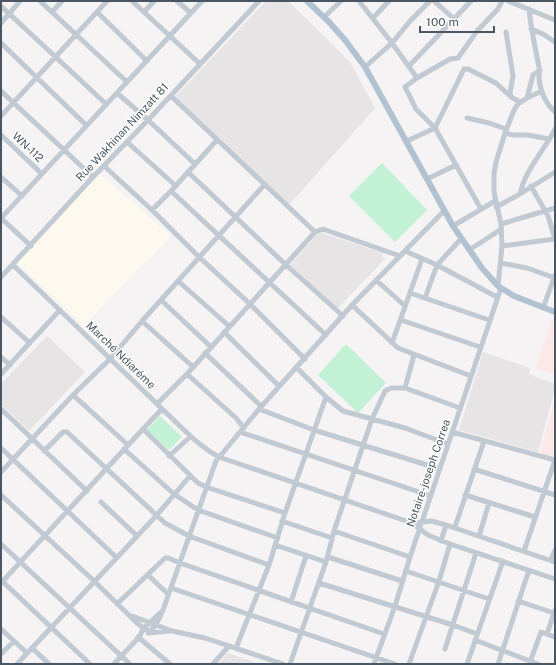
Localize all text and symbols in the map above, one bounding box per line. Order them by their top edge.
scale bar [420,8,494,34]
text: 100 m [426,15,459,29]
street label: Rue Wakhinan Nimzatt 81 [74,81,170,183]
street label: WN-112 [10,130,46,165]
street label: Marché Ndiaréme [84,319,158,391]
street label: Notaire-joseph Correa [404,418,452,528]

